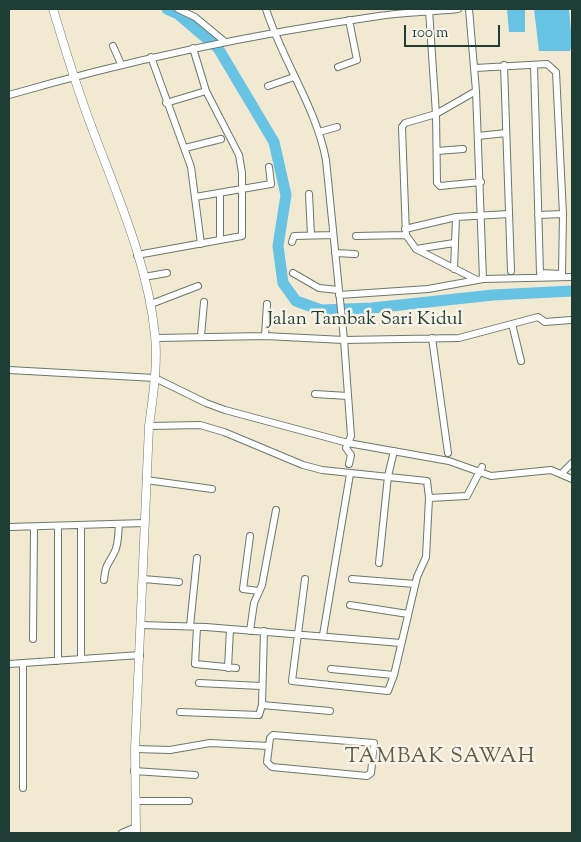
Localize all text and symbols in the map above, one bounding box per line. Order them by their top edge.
scale bar [406,15,502,47]
text: 100 m [412,23,448,44]
street label: Jalan Tambak Sari Kidul [267,310,463,332]
district label: TAMBAK SAWAH [343,745,537,771]

